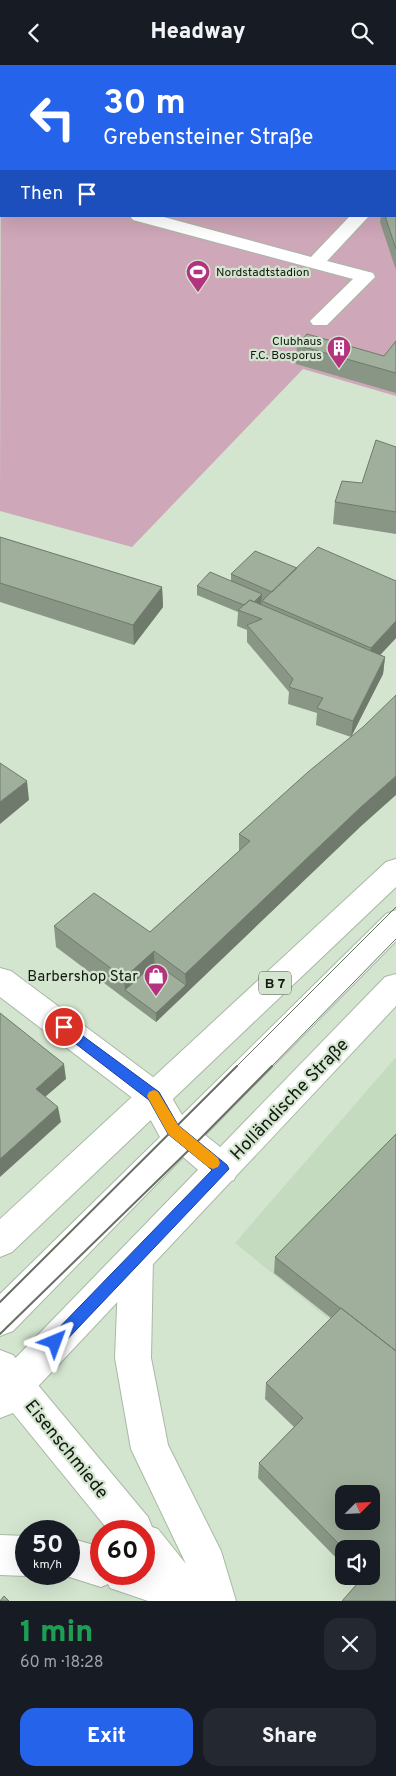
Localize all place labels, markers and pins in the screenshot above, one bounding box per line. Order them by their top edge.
sports icon: Nordstadtstadion [185,259,211,293]
place label: Nordstadtstadion [216,265,309,281]
place label: Clubhaus F.C. Bosporus [250,334,322,364]
building icon: Clubhaus F.C. Bosporus [326,335,352,369]
shop icon: Barbershop Star [143,963,169,997]
place label: Barbershop Star [27,968,138,987]
pin [43,1006,85,1048]

